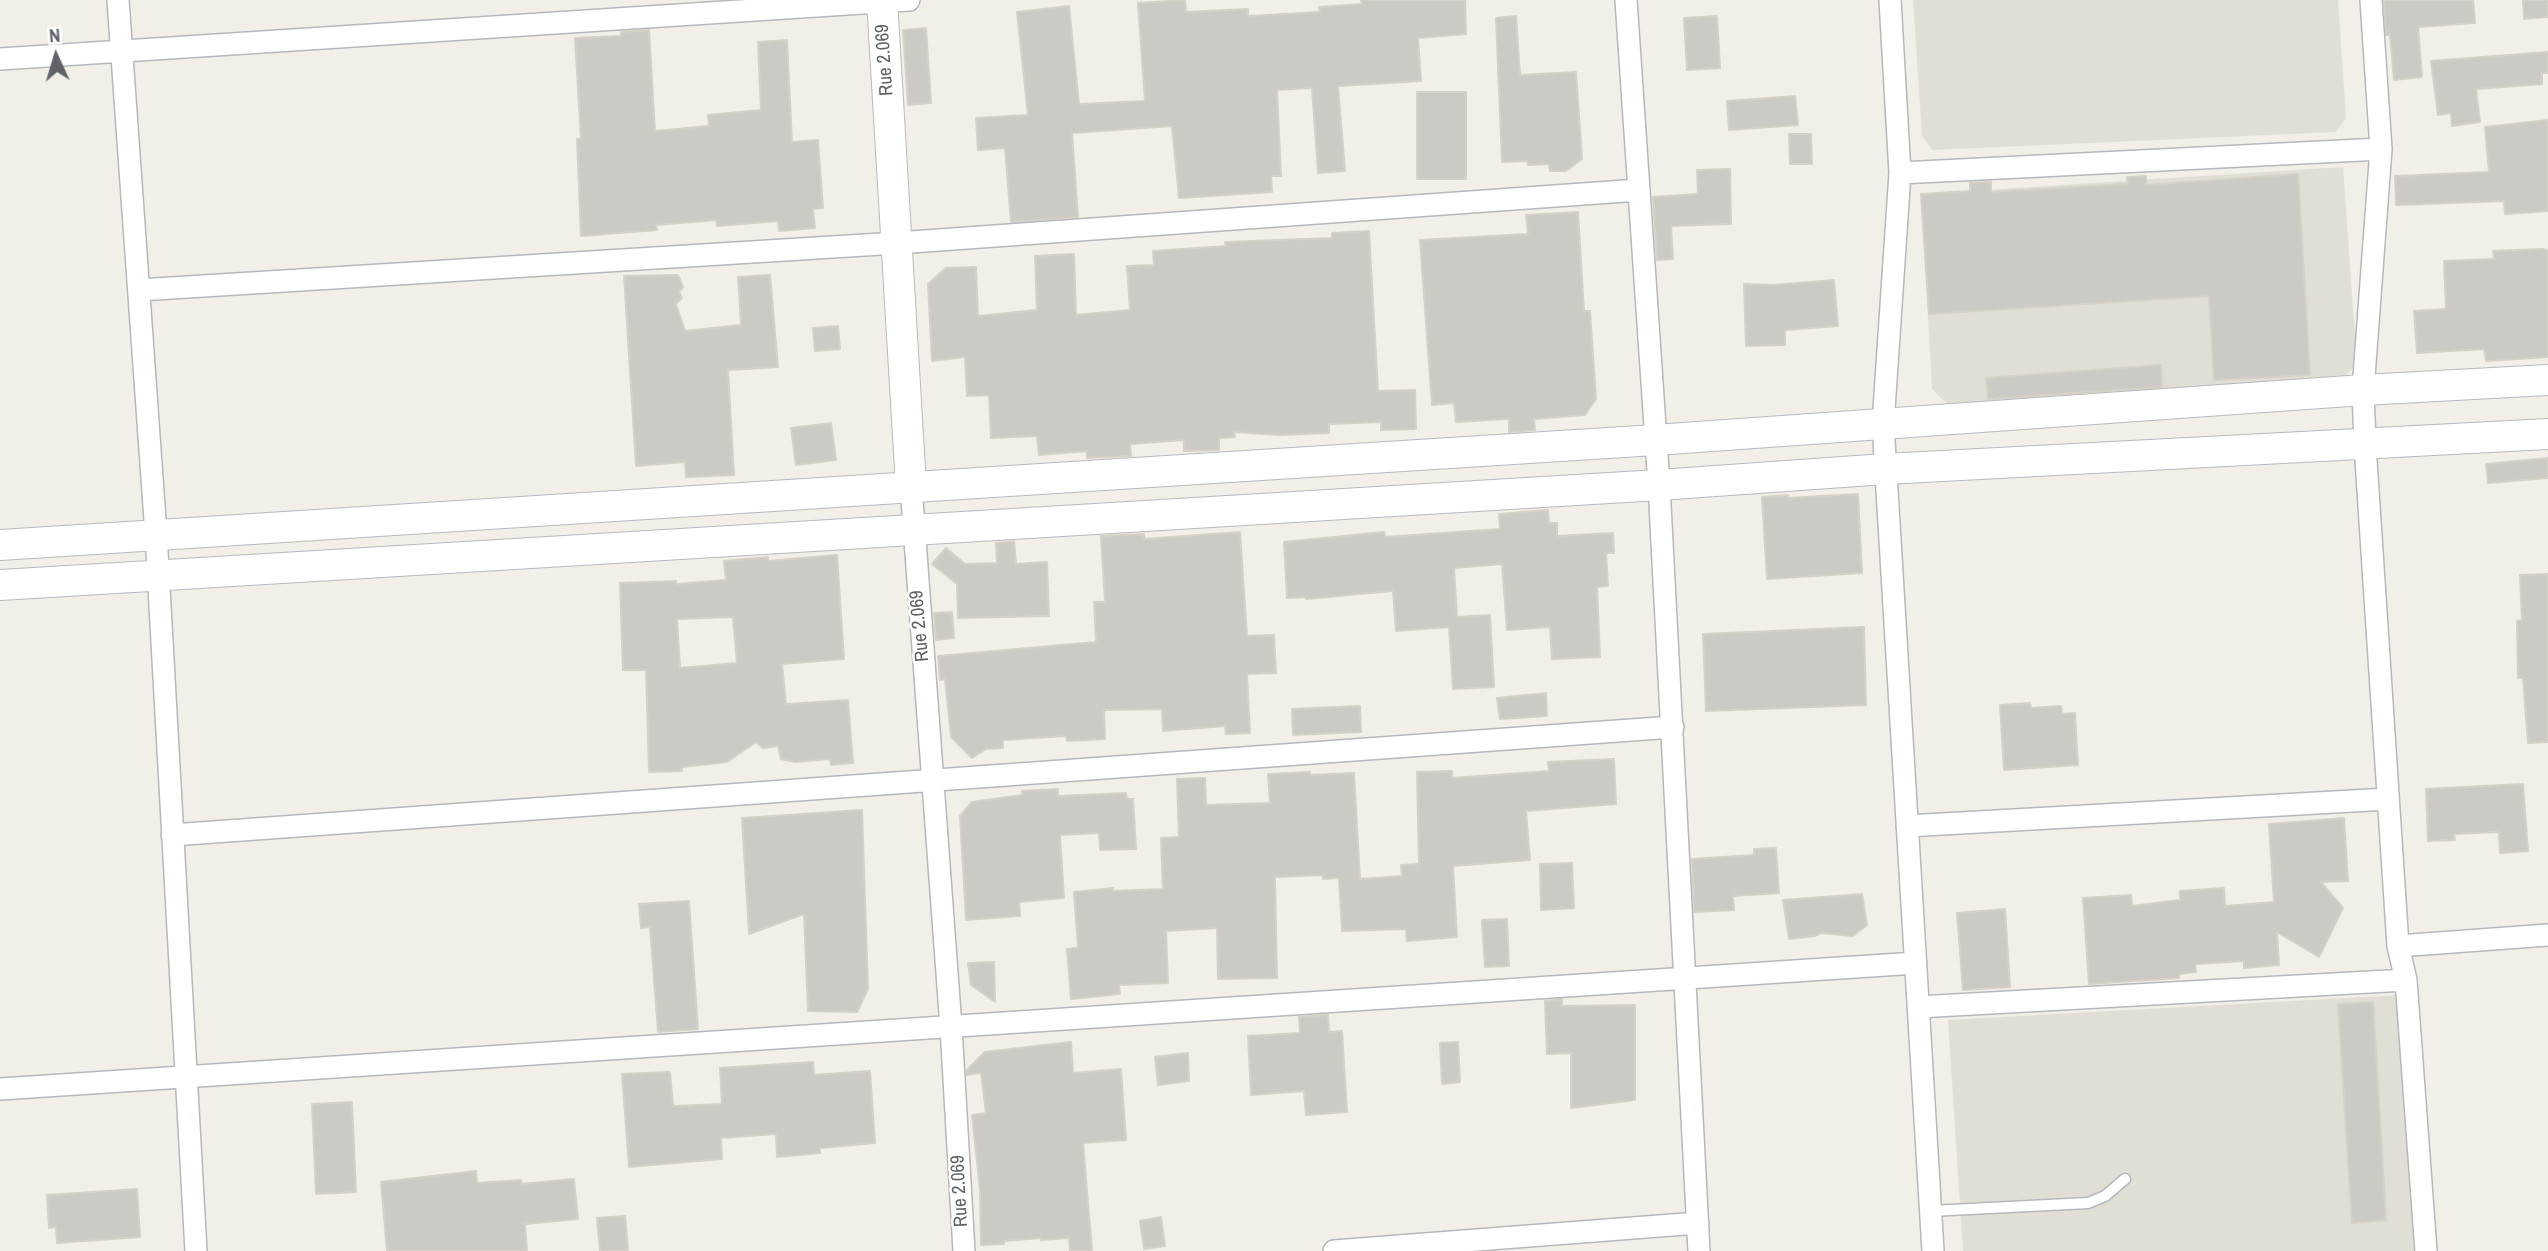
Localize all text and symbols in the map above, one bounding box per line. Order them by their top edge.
north arrow [21,21,91,91]
text: N [48,22,61,48]
street label: Rue 2.069 [871,23,899,97]
street label: Rue 2.069 [906,589,934,663]
street label: Rue 2.069 [947,1155,973,1227]

